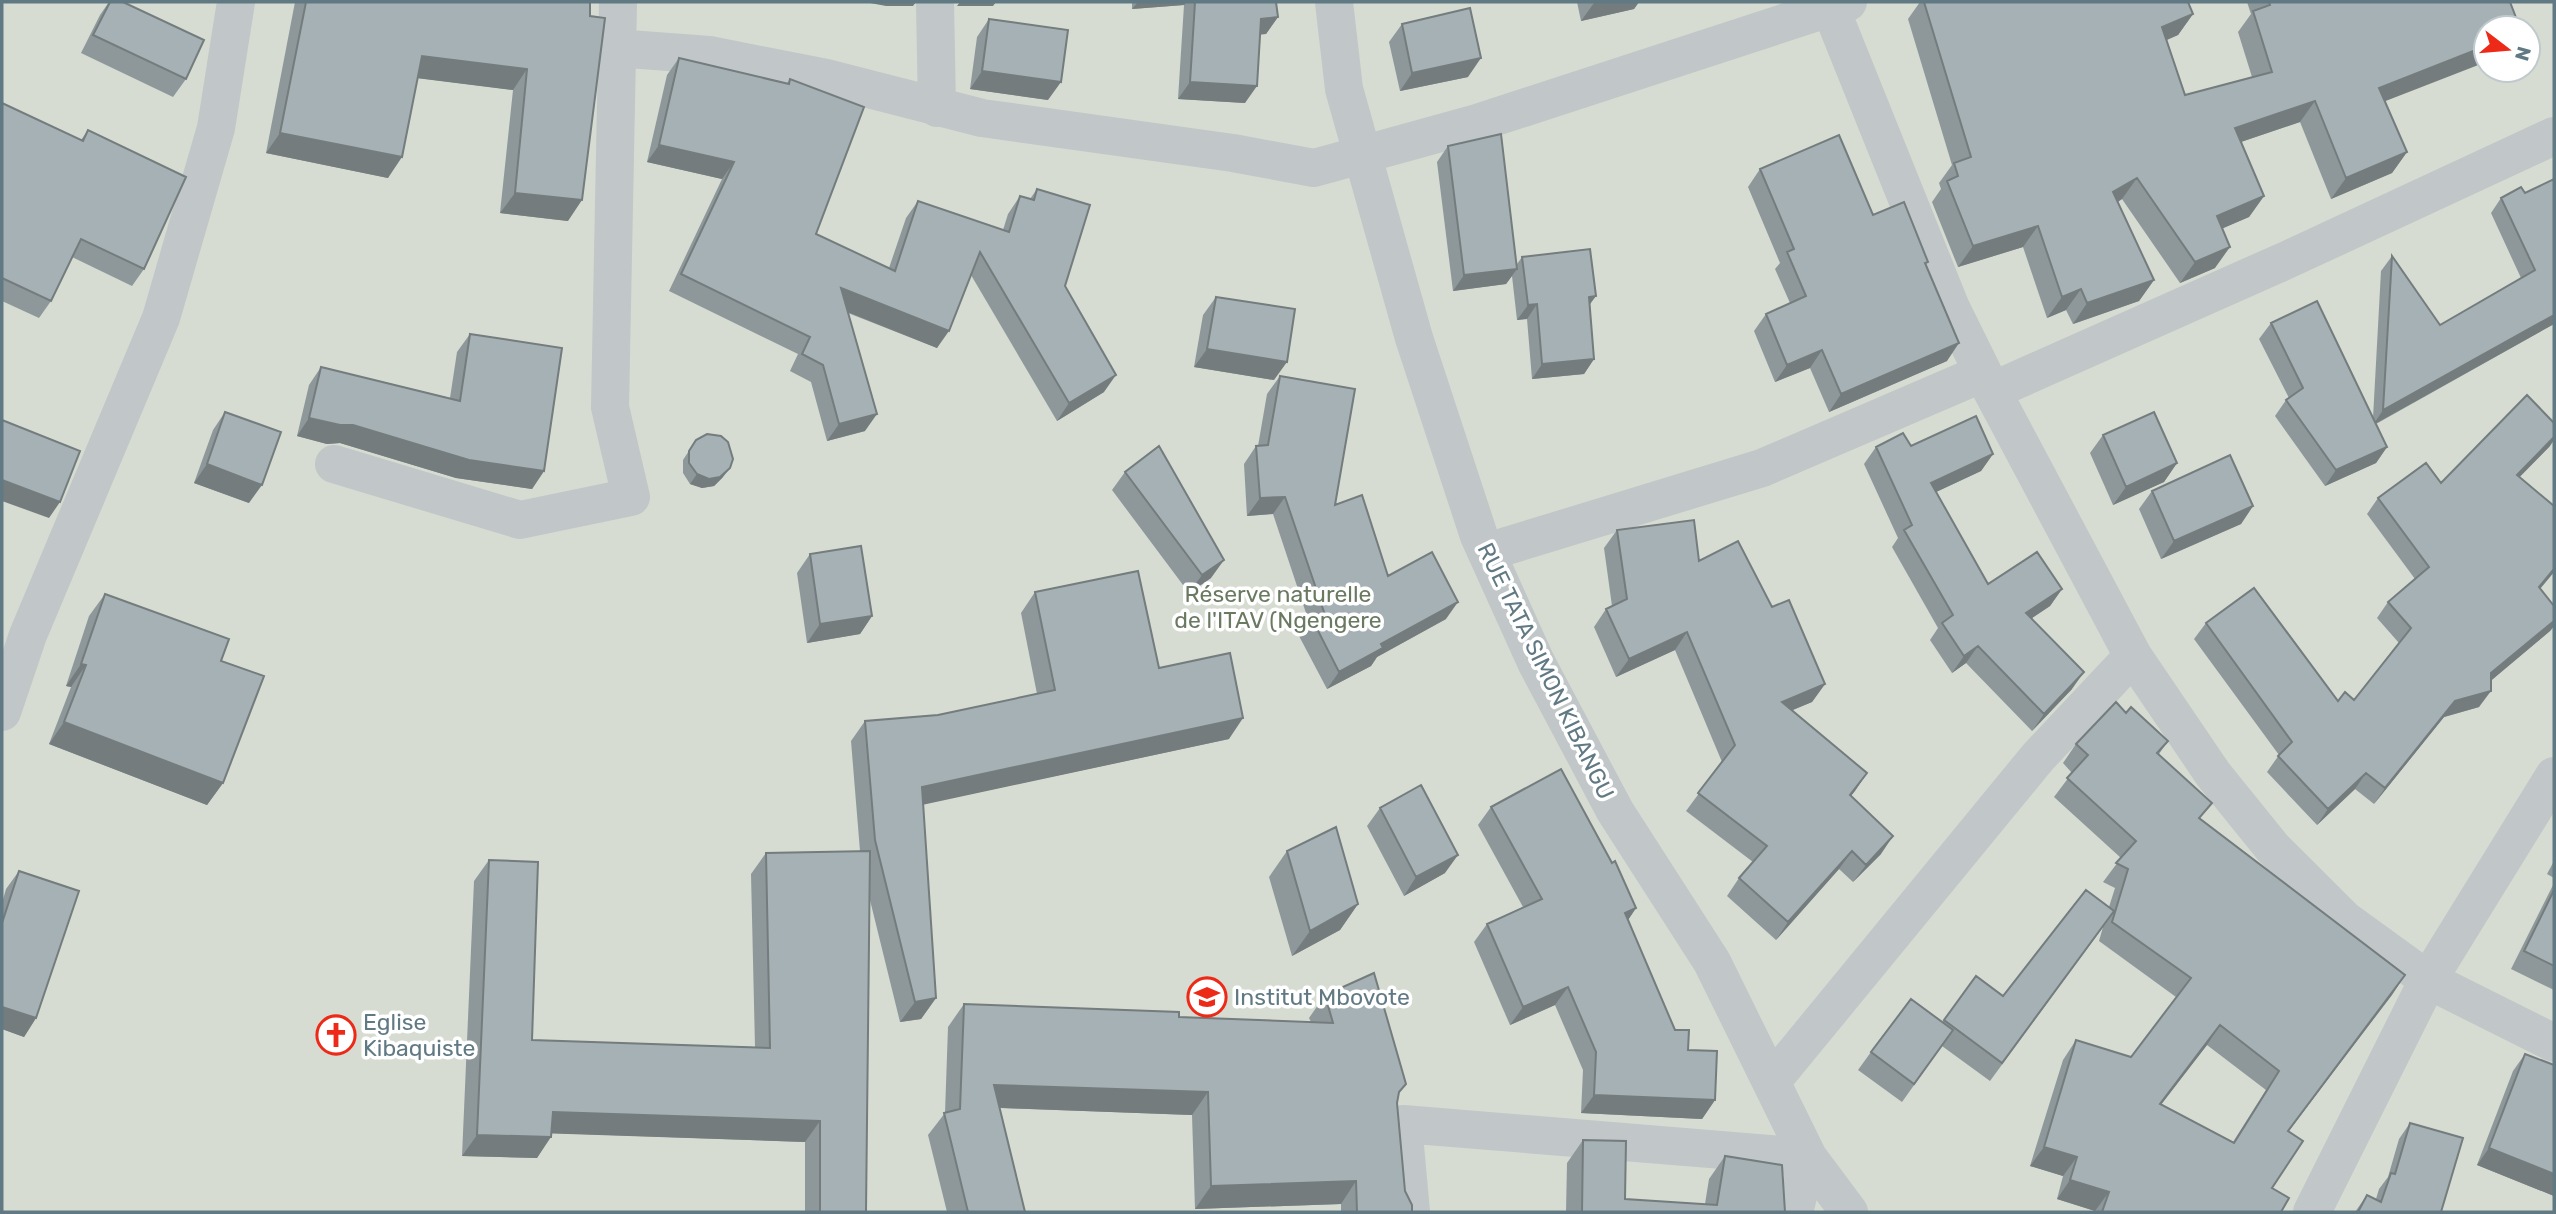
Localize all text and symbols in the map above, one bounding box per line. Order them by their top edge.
north arrow [2472,14,2542,84]
text: N [2510,44,2536,63]
street label: RUE TATA SIMON KIBANGU [1472,538,1620,804]
park label: Réserve naturelle de l'ITAV (Ngengere [1174,580,1382,634]
school or university icon: Institut Mbovote [1186,976,1228,1018]
place label: Institut Mbovote [1234,983,1410,1011]
place label: Eglise Kibaquiste [363,1008,475,1062]
church icon: Eglise Kibaquiste [315,1014,357,1056]

